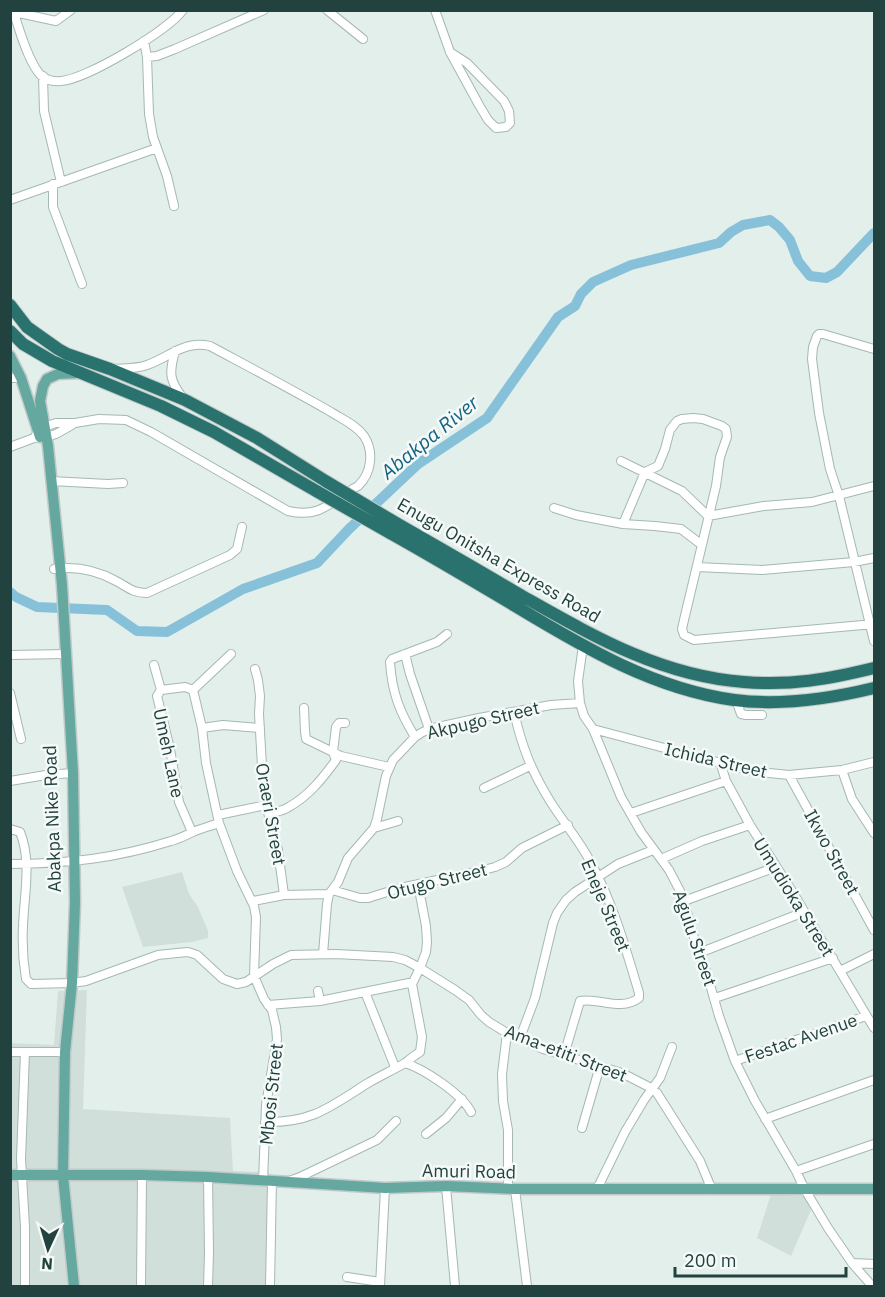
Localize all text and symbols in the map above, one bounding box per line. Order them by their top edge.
water label: Abakpa River [374,389,484,485]
street label: Enugu Onitsha Express Road [393,492,605,628]
street label: Akpugo Street [424,696,542,744]
street label: Umeh Lane [148,706,190,800]
street label: Ichida Street [662,737,770,783]
street label: Abakpa Nike Road [38,745,66,893]
street label: Oraeri Street [251,761,291,867]
street label: Ikwo Street [799,805,865,899]
street label: Umudioka Street [748,833,840,961]
street label: Eneje Street [576,855,636,955]
street label: Otugo Street [385,857,489,905]
street label: Agulu Street [668,887,722,989]
street label: Festac Avenue [742,1008,860,1068]
street label: Ama-etiti Street [502,1019,630,1087]
street label: Mbosi Street [254,1042,288,1146]
street label: Amuri Road [422,1159,516,1183]
north arrow [18,1219,78,1279]
scale bar [675,1240,846,1278]
text: 200 m [684,1249,736,1272]
text: N [40,1254,53,1274]

